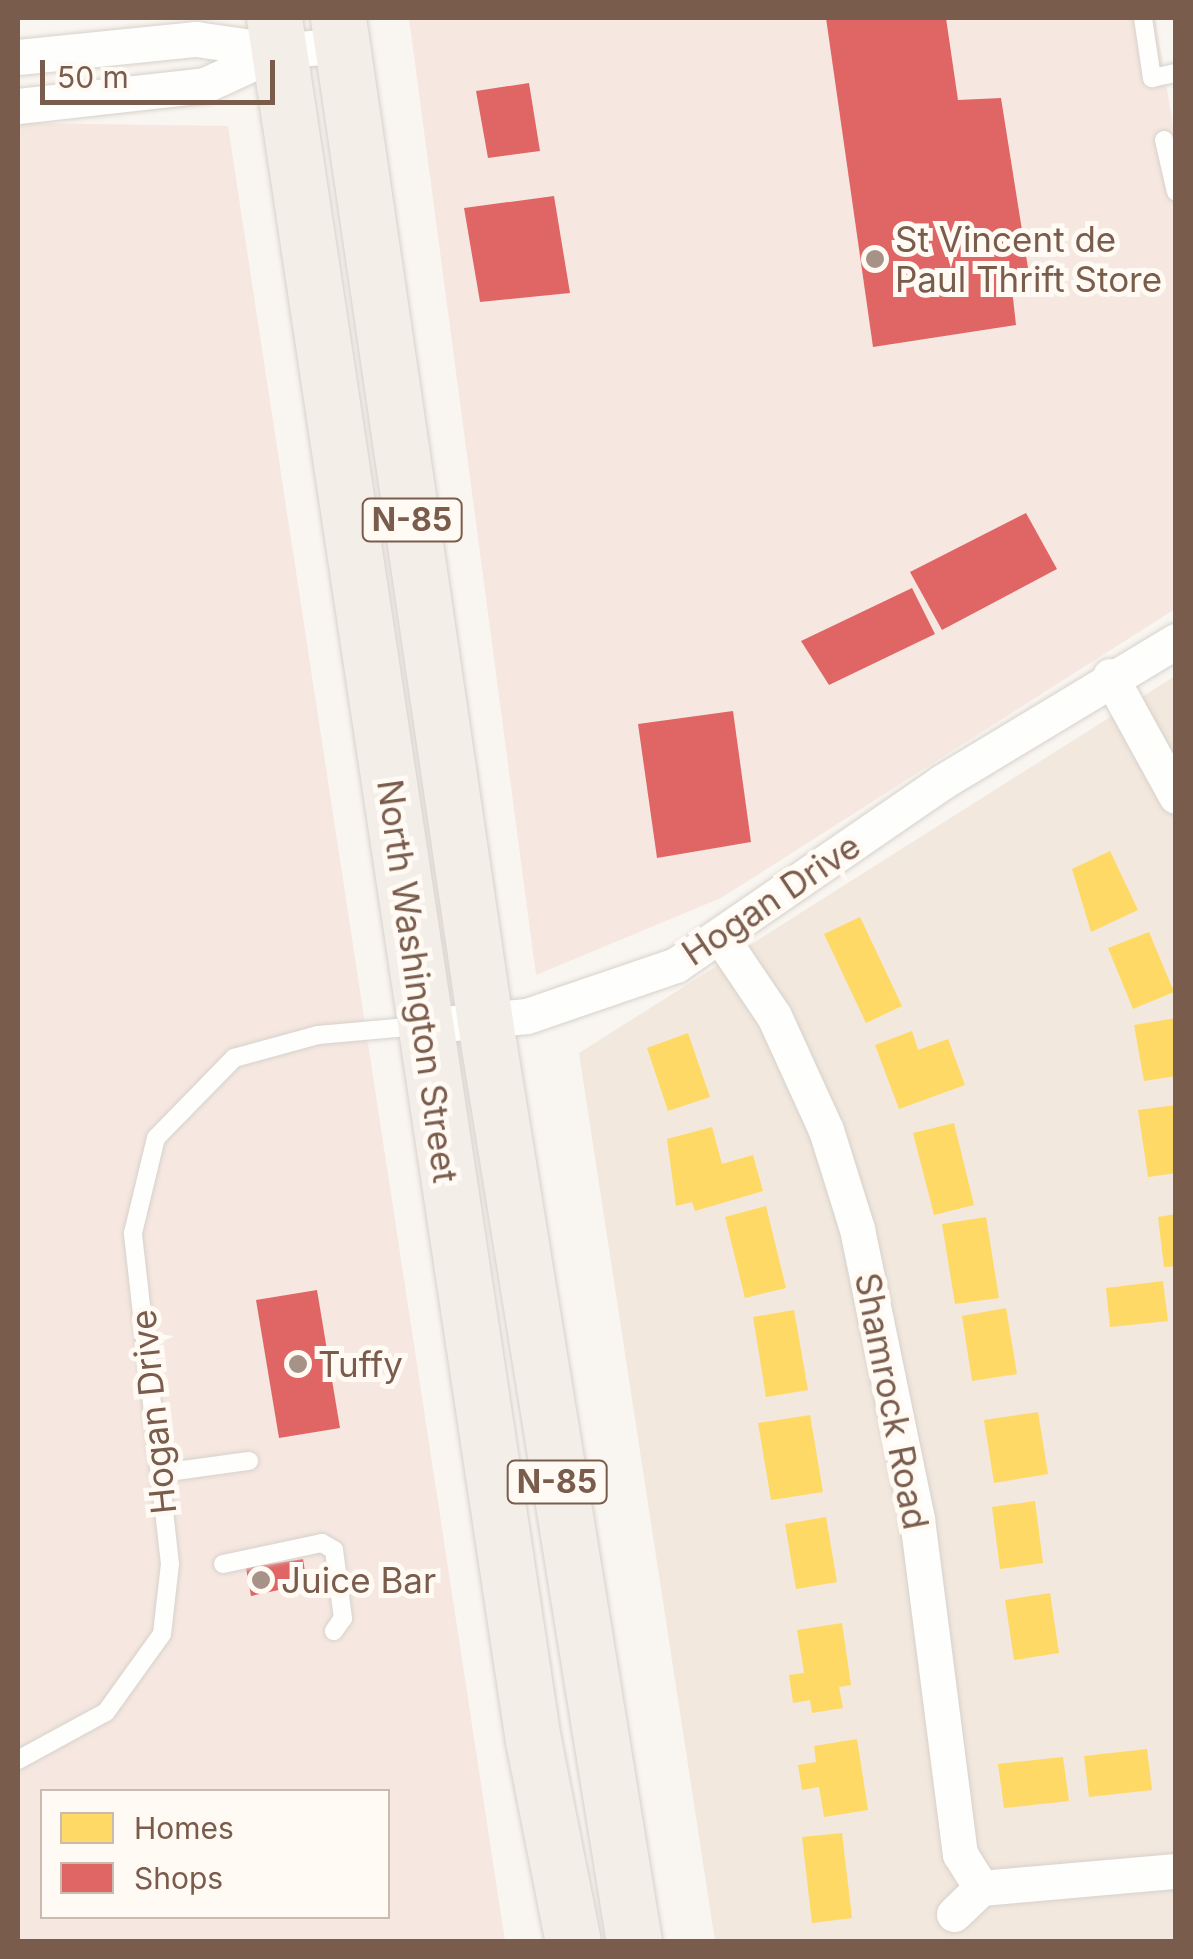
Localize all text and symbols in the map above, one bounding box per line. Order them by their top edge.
scale bar [45,40,280,102]
text: 50 m [57,59,129,95]
place label: St Vincent de Paul Thrift Store [895,218,1162,300]
marker: St Vincent de Paul Thrift Store [864,248,886,270]
road number: N-85 [360,493,464,547]
street label: North Washington Street [369,777,467,1185]
street label: Hogan Drive [674,824,868,974]
street label: Shamrock Road [847,1269,937,1533]
street label: Hogan Drive [121,1308,185,1516]
place label: Tuffy [318,1343,403,1385]
marker: Tuffy [287,1353,309,1375]
road number: N-85 [504,1455,610,1509]
place label: Juice Bar [281,1559,436,1601]
marker: Juice Bar [250,1569,272,1591]
legend [40,1789,390,1919]
text: Homes [134,1810,234,1846]
text: Shops [134,1860,223,1896]

